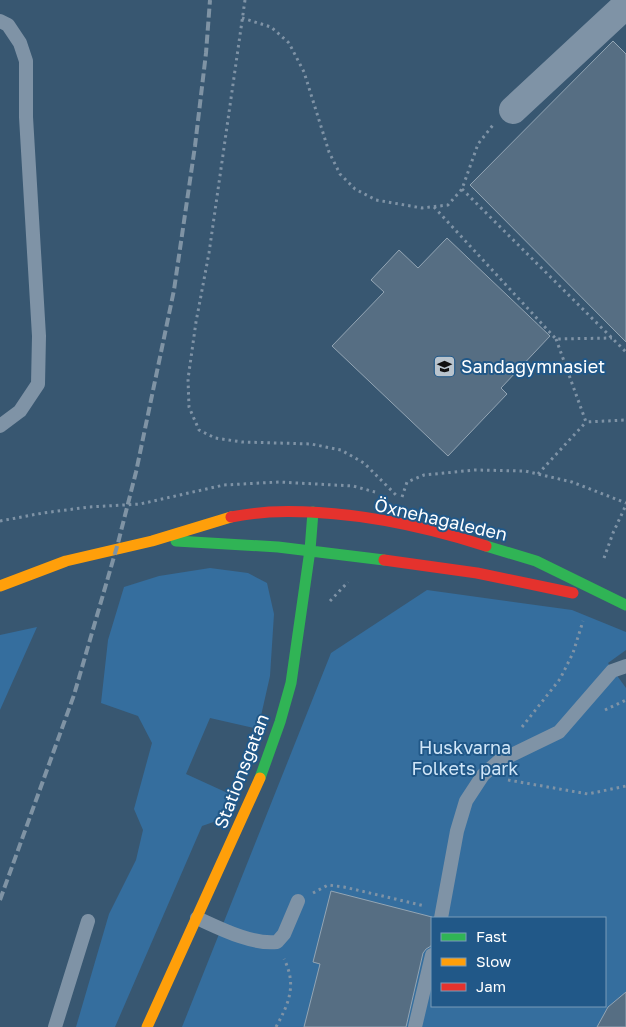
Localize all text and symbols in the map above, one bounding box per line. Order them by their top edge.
school or university icon: Sandagymnasiet [433,354,457,378]
place label: Sandagymnasiet [461,355,605,377]
street label: Öxnehagaleden [372,493,510,545]
street label: Stationsgatan [209,710,273,832]
park label: Huskvarna Folkets park [411,736,519,779]
legend [431,917,606,1007]
text: Fast [476,927,507,945]
text: Slow [476,952,511,970]
text: Jam [476,977,506,995]

